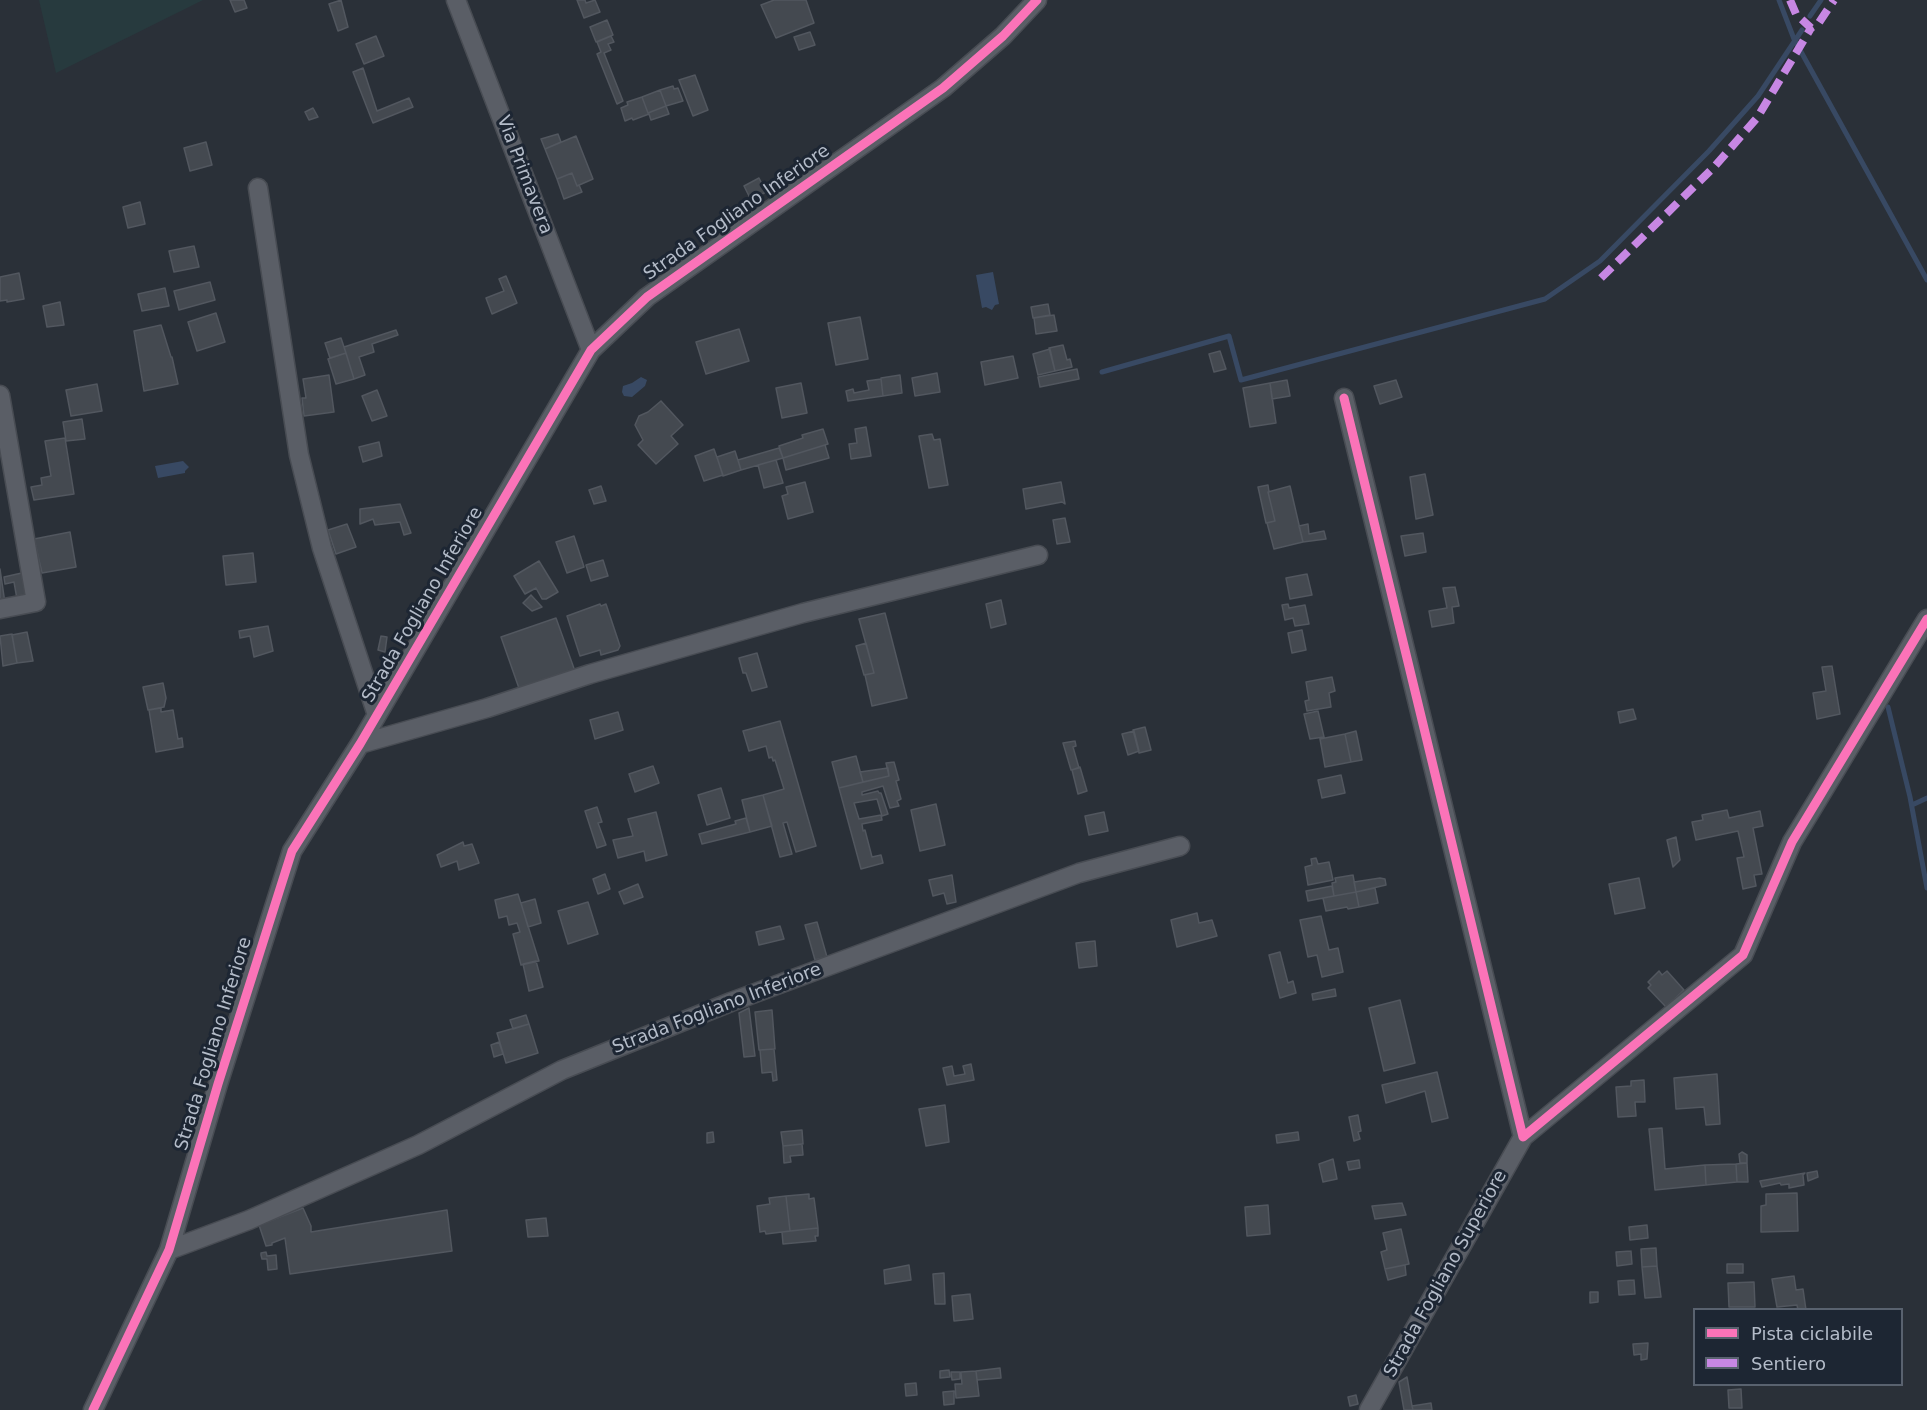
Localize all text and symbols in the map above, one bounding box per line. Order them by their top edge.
street label: Via Primavera [491,113,557,237]
street label: Strada Fogliano Inferiore [640,140,834,286]
street label: Strada Fogliano Inferiore [358,503,488,707]
street label: Strada Fogliano Inferiore [171,935,257,1153]
street label: Strada Fogliano Inferiore [609,959,825,1059]
street label: Strada Fogliano Superiore [1380,1167,1512,1381]
legend [1693,1308,1903,1386]
text: Pista ciclabile [1751,1323,1873,1344]
text: Sentiero [1751,1353,1826,1374]

